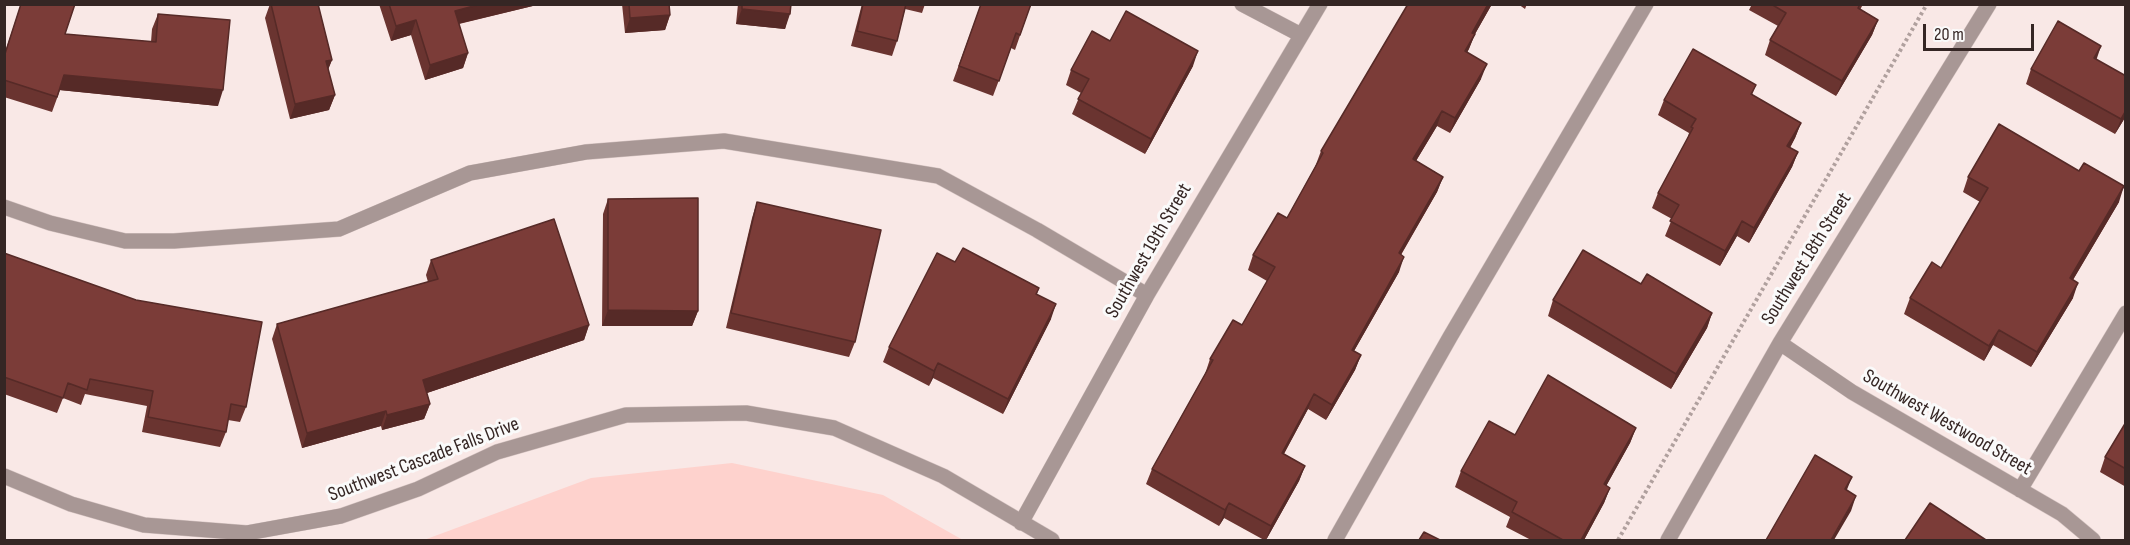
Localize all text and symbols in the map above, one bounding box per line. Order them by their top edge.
scale bar [1926,12,2037,50]
text: 20 m [1934,24,1964,45]
street label: Southwest 19th Street [1101,179,1197,323]
street label: Southwest 18th Street [1757,188,1857,330]
street label: Southwest Westwood Street [1858,365,2036,481]
street label: Southwest Cascade Falls Drive [325,413,523,507]

